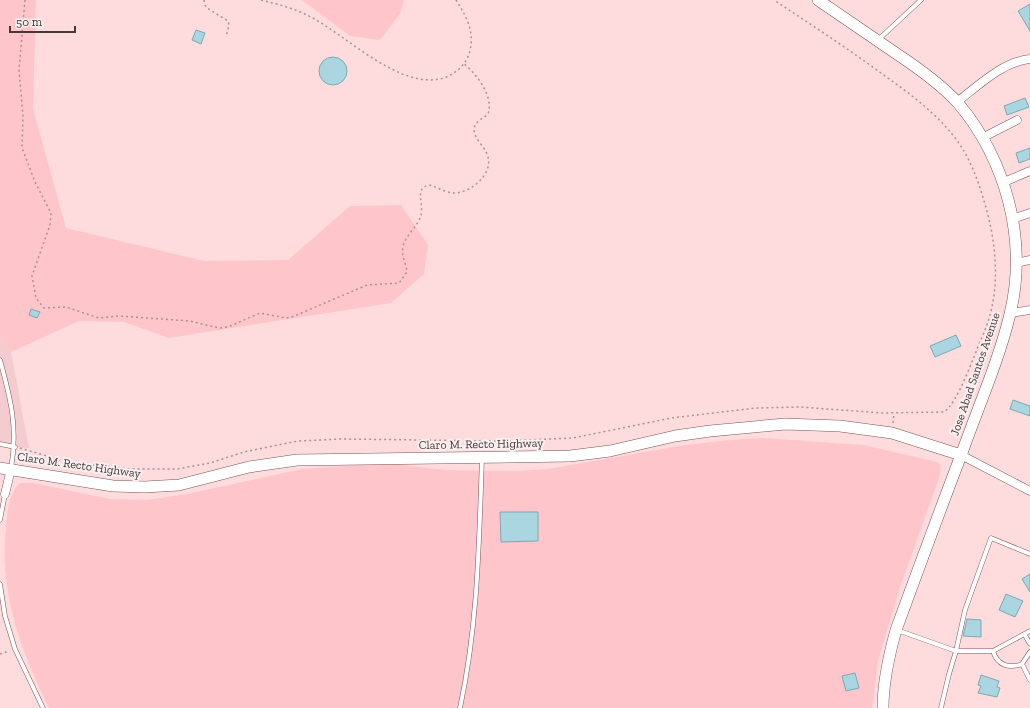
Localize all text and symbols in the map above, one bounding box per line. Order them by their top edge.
scale bar [10,8,75,34]
text: 50 m [16,15,43,29]
street label: Jose Abad Santos Avenue [947,310,1003,437]
street label: Claro M. Recto Highway [419,436,544,452]
street label: Claro M. Recto Highway [16,449,143,481]

